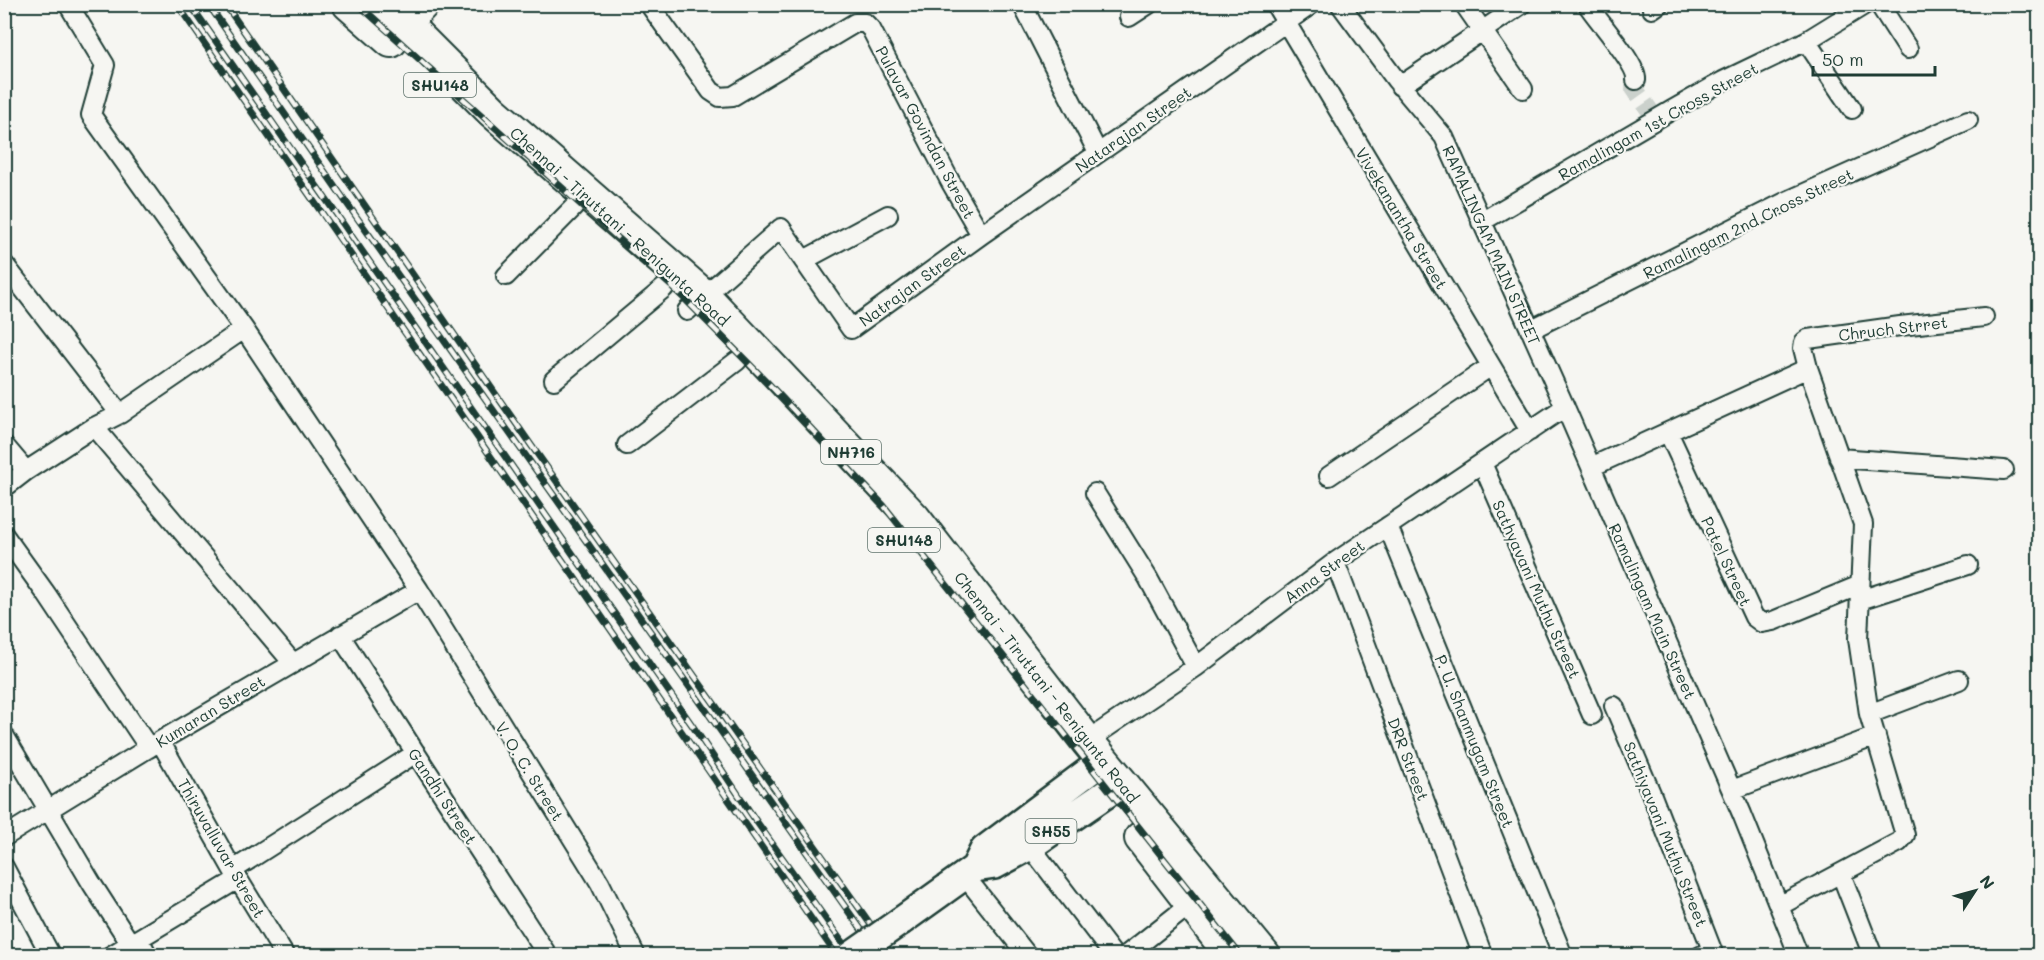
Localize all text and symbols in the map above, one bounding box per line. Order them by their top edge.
scale bar [1813,39,1934,77]
street label: Pulavar Govindan Street [871,42,981,222]
text: 50 m [1822,47,1864,71]
street label: Ramalingam 1st Cross Street [1554,57,1762,185]
road number: SHU148 [404,73,476,97]
street label: Natarajan Street [1071,81,1195,177]
street label: Chennai - Tiruttani - Renigunta Road [506,122,734,330]
street label: RAMALINGAM MAIN STREET [1438,142,1546,348]
street label: Vivekanantha Street [1351,143,1453,293]
street label: Ramalingam 2nd Cross Street [1639,163,1857,283]
street label: Natrajan Street [854,239,970,331]
street label: Chruch Strret [1837,311,1949,345]
road number: NH716 [821,440,881,464]
street label: Sathyavani Muthu Street [1488,497,1586,681]
street label: Patel Street [1697,513,1757,609]
street label: Ramalingam Main Street [1605,520,1701,702]
road number: SHU148 [868,528,940,552]
street label: Anna Street [1279,535,1369,607]
street label: Chennai - Tiruttani - Renigunta Road [950,567,1144,807]
street label: P. U. Shanmugam Street [1431,651,1519,831]
street label: Kumaran Street [151,670,269,752]
street label: DRR Street [1384,714,1434,804]
street label: V. O. C. Street [491,717,569,825]
street label: Sathiyavani Muthu Street [1619,738,1713,930]
street label: Gandhi Street [404,744,482,848]
street label: Thiruvalluvar Street [174,775,270,921]
road number: SH55 [1026,819,1076,843]
north arrow [1945,861,2005,921]
text: N [1975,871,2000,893]

